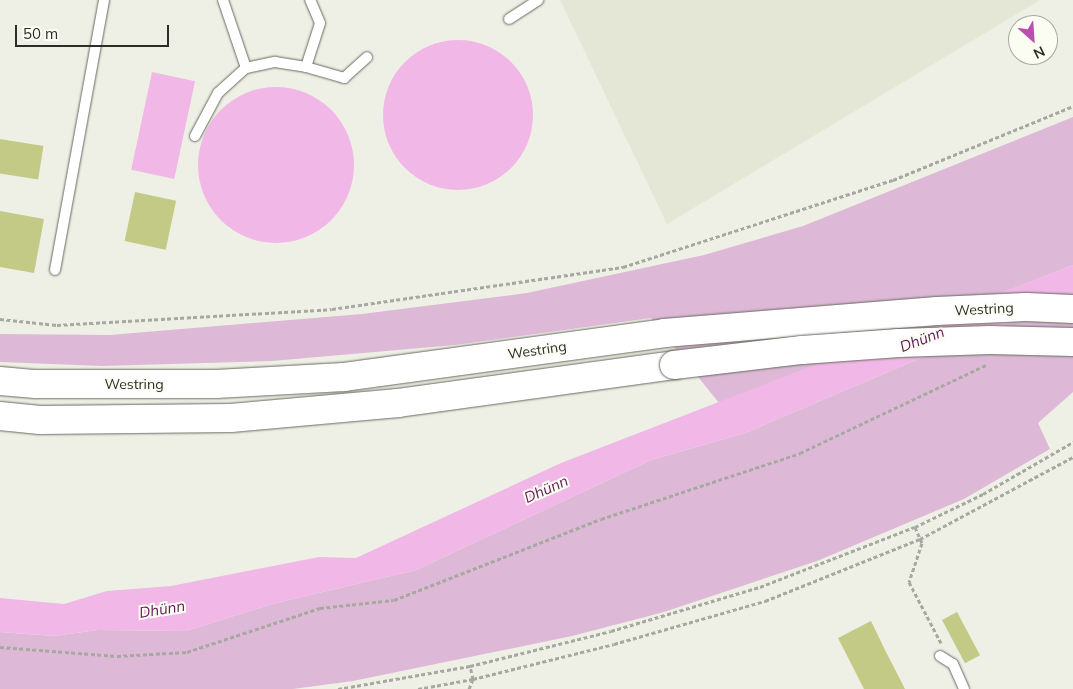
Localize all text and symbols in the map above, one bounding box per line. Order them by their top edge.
scale bar [18,15,171,47]
north arrow [1008,15,1058,65]
text: 50 m [23,24,58,43]
text: N [1030,42,1048,63]
street label: Westring [954,299,1014,319]
water label: Dhünn [897,322,947,356]
street label: Westring [507,338,567,362]
street label: Westring [104,376,164,392]
water label: Dhünn [521,471,571,507]
water label: Dhünn [138,596,186,622]

